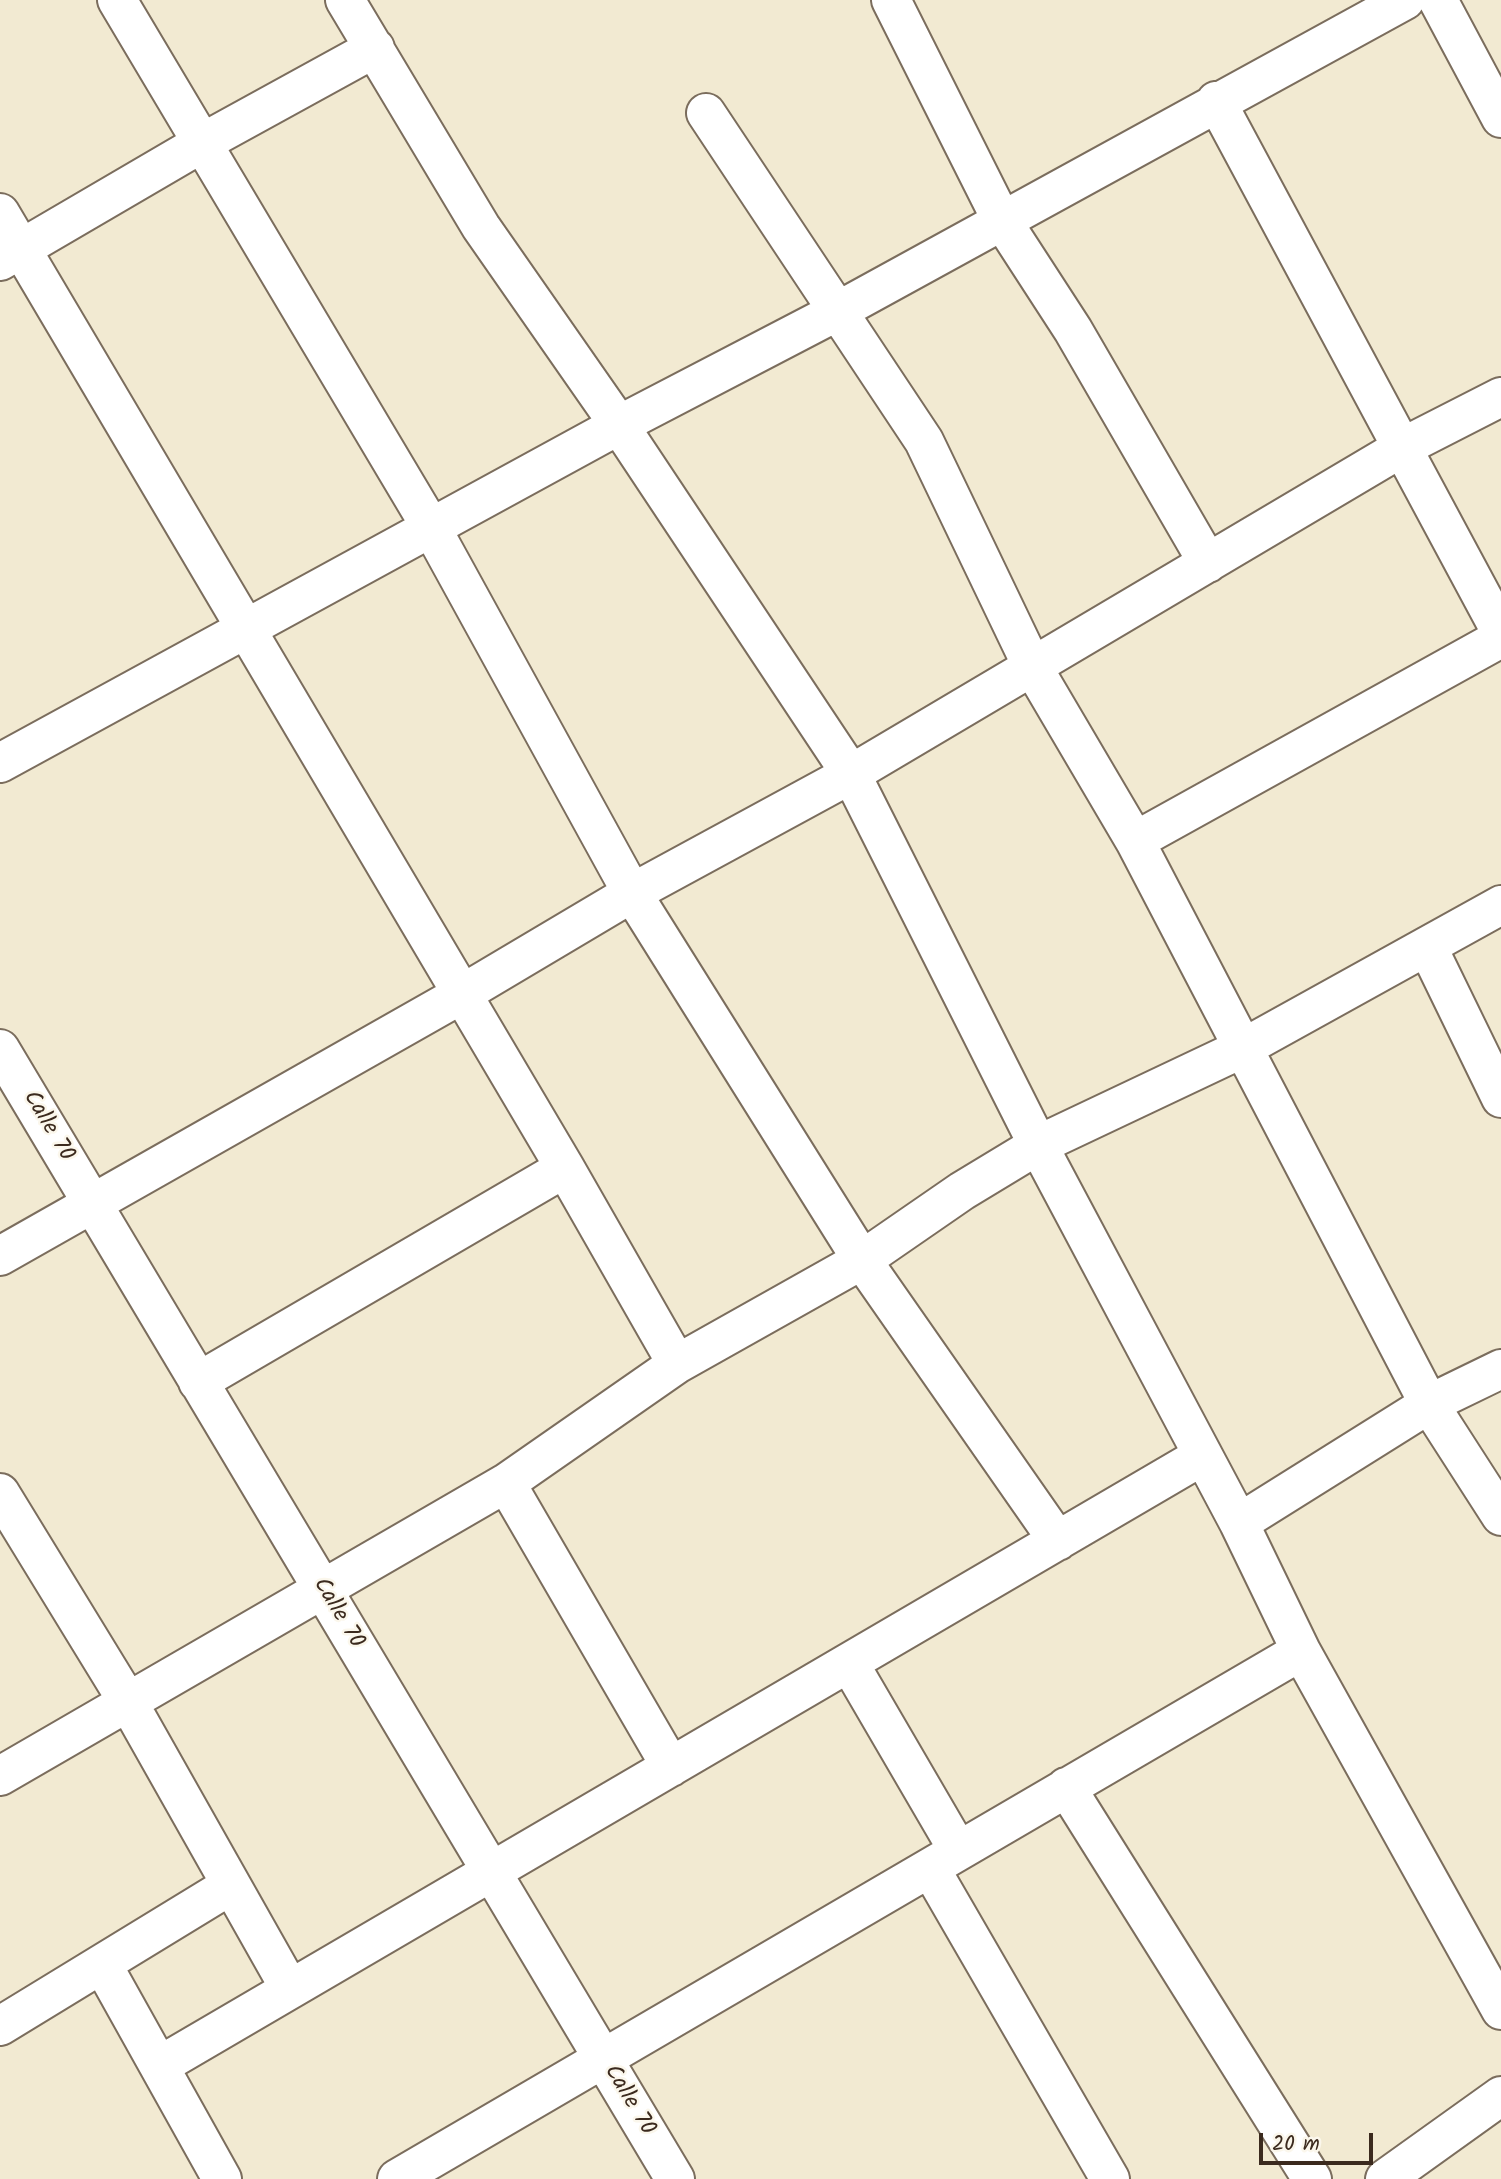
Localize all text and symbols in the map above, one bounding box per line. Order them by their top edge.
street label: Calle 70 [15,1087,79,1167]
street label: Calle 70 [305,1574,369,1654]
street label: Calle 70 [596,2061,660,2141]
scale bar [1263,2120,1377,2164]
text: 20 m [1272,2128,1320,2161]

